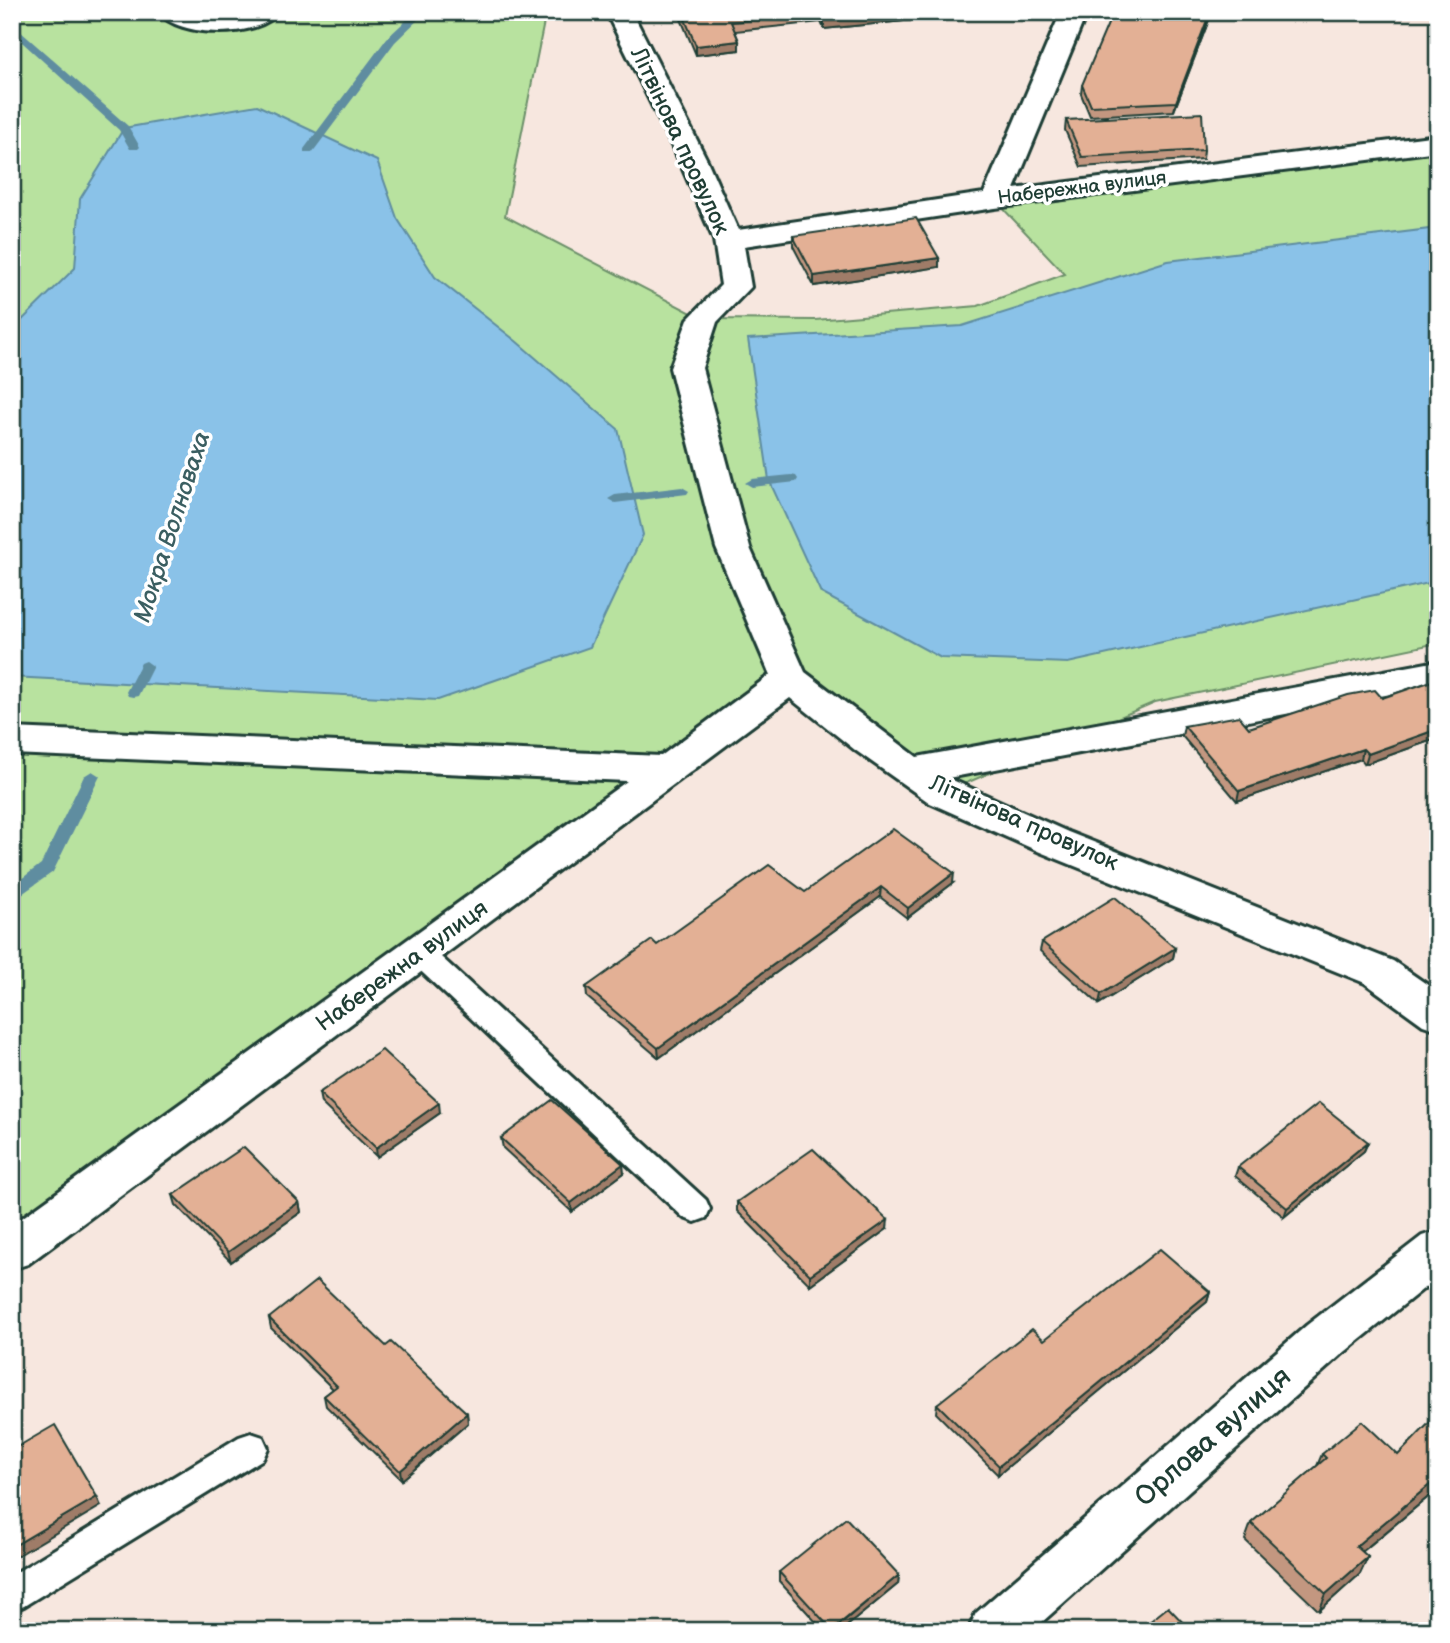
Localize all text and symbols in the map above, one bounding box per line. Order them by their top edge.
street label: Літвінова провулок [624,42,736,240]
street label: Набережна вулиця [996,166,1168,210]
water label: Мокра Волноваха [127,428,217,626]
street label: Літвінова провулок [924,768,1123,878]
street label: Набережна вулиця [311,894,493,1038]
street label: Орлова вулиця [1128,1360,1298,1514]

